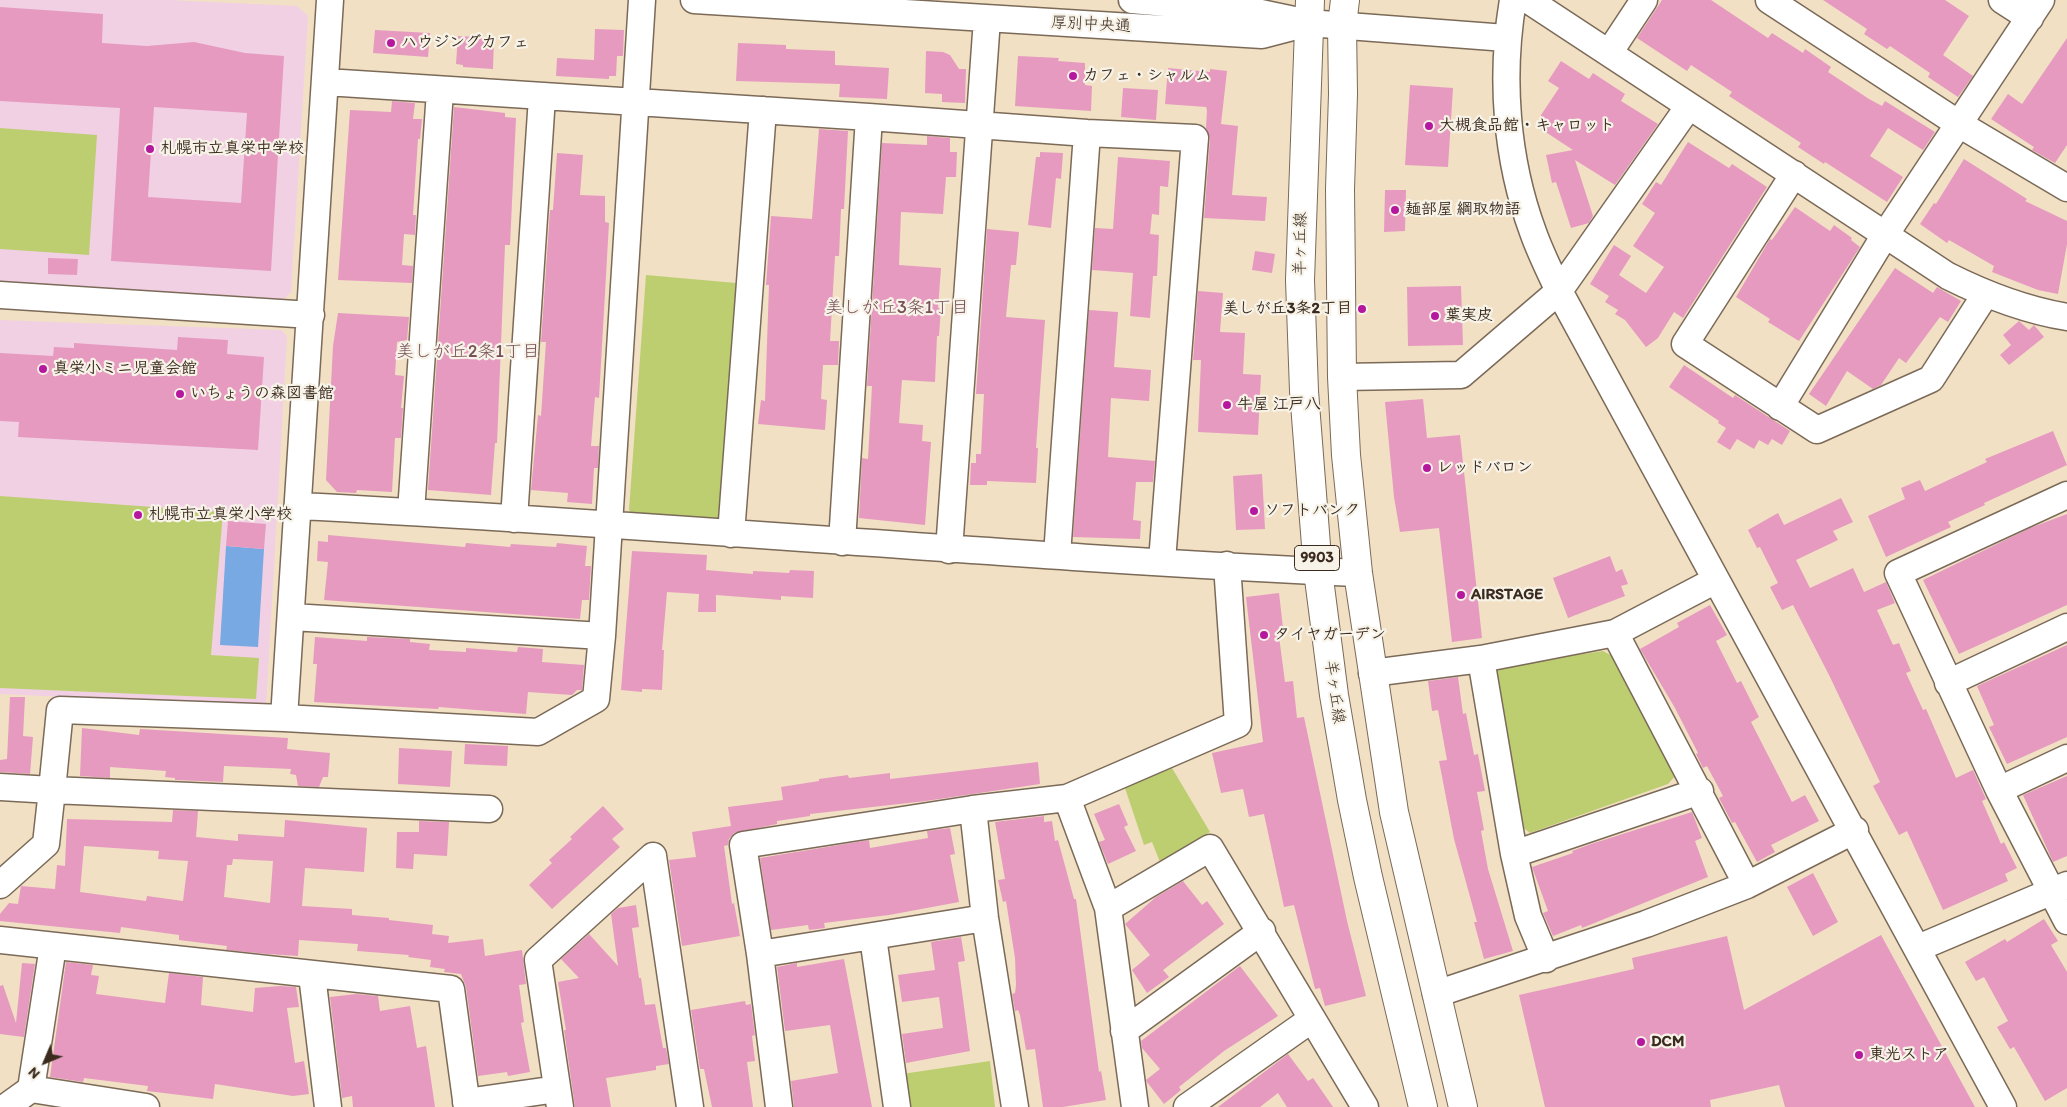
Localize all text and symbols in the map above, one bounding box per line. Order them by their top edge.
street label: 厚別中央通 [1051,13,1131,37]
place label: ハウジングカフェ [401,33,529,53]
marker: ハウジングカフェ [385,37,397,49]
place label: カフェ・シャルム [1083,66,1211,86]
marker: カフェ・シャルム [1067,70,1079,82]
place label: 大槻食品館・キャロット [1439,116,1615,136]
marker: 大槻食品館・キャロット [1423,120,1435,132]
place label: 札幌市立真栄中学校 [160,139,304,159]
marker: 札幌市立真栄中学校 [144,143,156,155]
place label: 麺部屋 綱取物語 [1405,200,1521,220]
marker: 麺部屋 綱取物語 [1389,204,1401,216]
street label: 羊ヶ丘線 [1291,212,1311,276]
district label: 美しが丘3条1丁目 [825,297,969,319]
place label: 美しが丘3条2丁目 [1223,299,1352,319]
marker: 美しが丘3条2丁目 [1356,303,1368,315]
place label: 葉実皮 [1445,306,1493,326]
marker: 葉実皮 [1429,310,1441,322]
district label: 美しが丘2条1丁目 [396,341,540,363]
place label: 真栄小ミニ児童会館 [53,359,197,379]
marker: 真栄小ミニ児童会館 [37,363,49,375]
place label: いちょうの森図書館 [190,384,334,404]
marker: いちょうの森図書館 [174,388,186,400]
place label: 牛屋 江戸八 [1237,395,1321,415]
marker: 牛屋 江戸八 [1221,399,1233,411]
place label: レッドバロン [1437,458,1533,478]
marker: レッドバロン [1421,462,1433,474]
place label: ソフトバンク [1264,501,1360,521]
place label: 札幌市立真栄小学校 [148,505,292,525]
marker: ソフトバンク [1248,505,1260,517]
marker: 札幌市立真栄小学校 [132,509,144,521]
road number: 9903 [1294,546,1340,570]
place label: AIRSTAGE [1471,585,1543,605]
marker: AIRSTAGE [1455,589,1467,601]
place label: タイヤガーデン [1274,625,1386,645]
marker: タイヤガーデン [1258,629,1270,641]
street label: 羊ヶ丘線 [1320,659,1348,725]
place label: DCM [1651,1032,1684,1052]
marker: DCM [1635,1036,1647,1048]
north arrow [20,1037,70,1087]
place label: 東光ストア [1869,1045,1949,1065]
marker: 東光ストア [1853,1049,1865,1061]
text: N [25,1064,43,1082]

